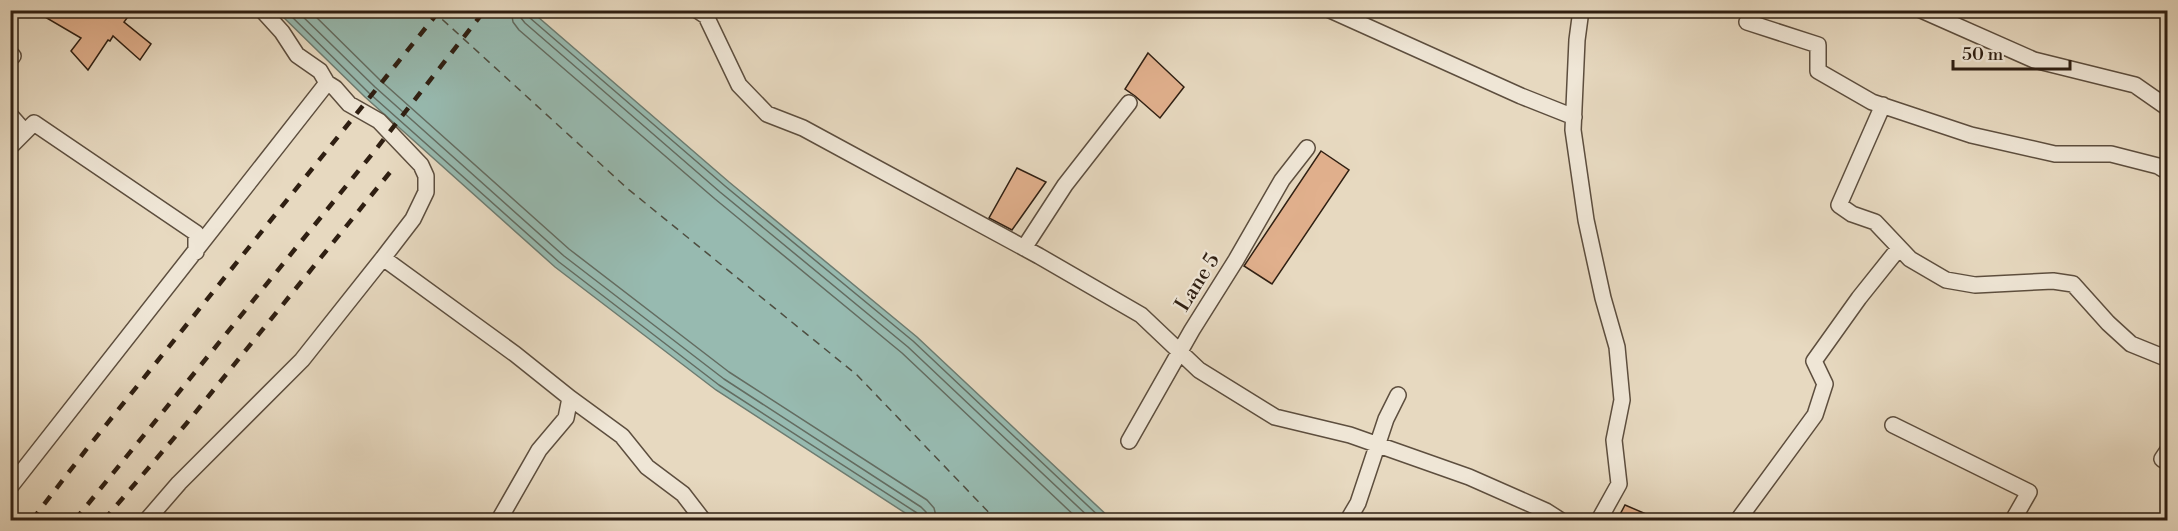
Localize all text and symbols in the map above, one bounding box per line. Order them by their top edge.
scale bar [1953,33,2070,71]
text: 50 m [1962,43,2004,66]
street label: Lane 5 [1170,249,1226,316]

